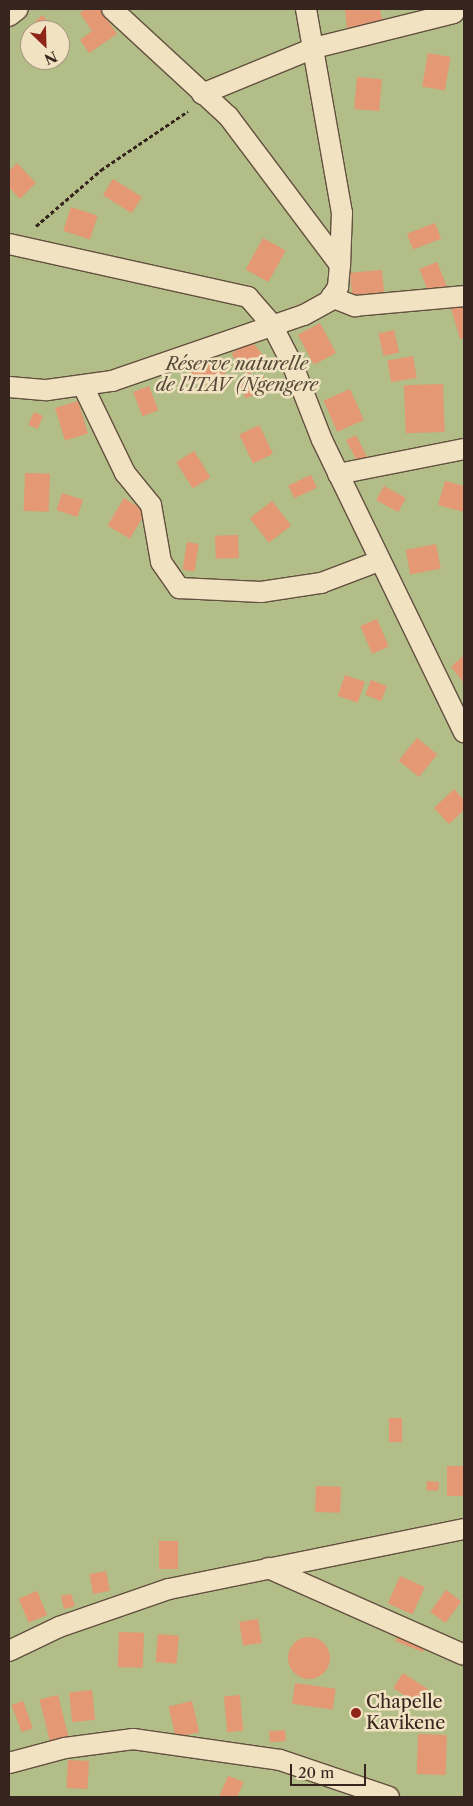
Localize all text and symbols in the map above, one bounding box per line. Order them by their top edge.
north arrow [20,20,70,70]
text: N [41,47,60,68]
park label: Réserve naturelle de l'ITAV (Ngengere [156,354,318,396]
place label: Chapelle Kavikene [366,1692,445,1735]
marker: Chapelle Kavikene [350,1707,362,1719]
scale bar [293,1754,369,1786]
text: 20 m [298,1763,334,1782]

